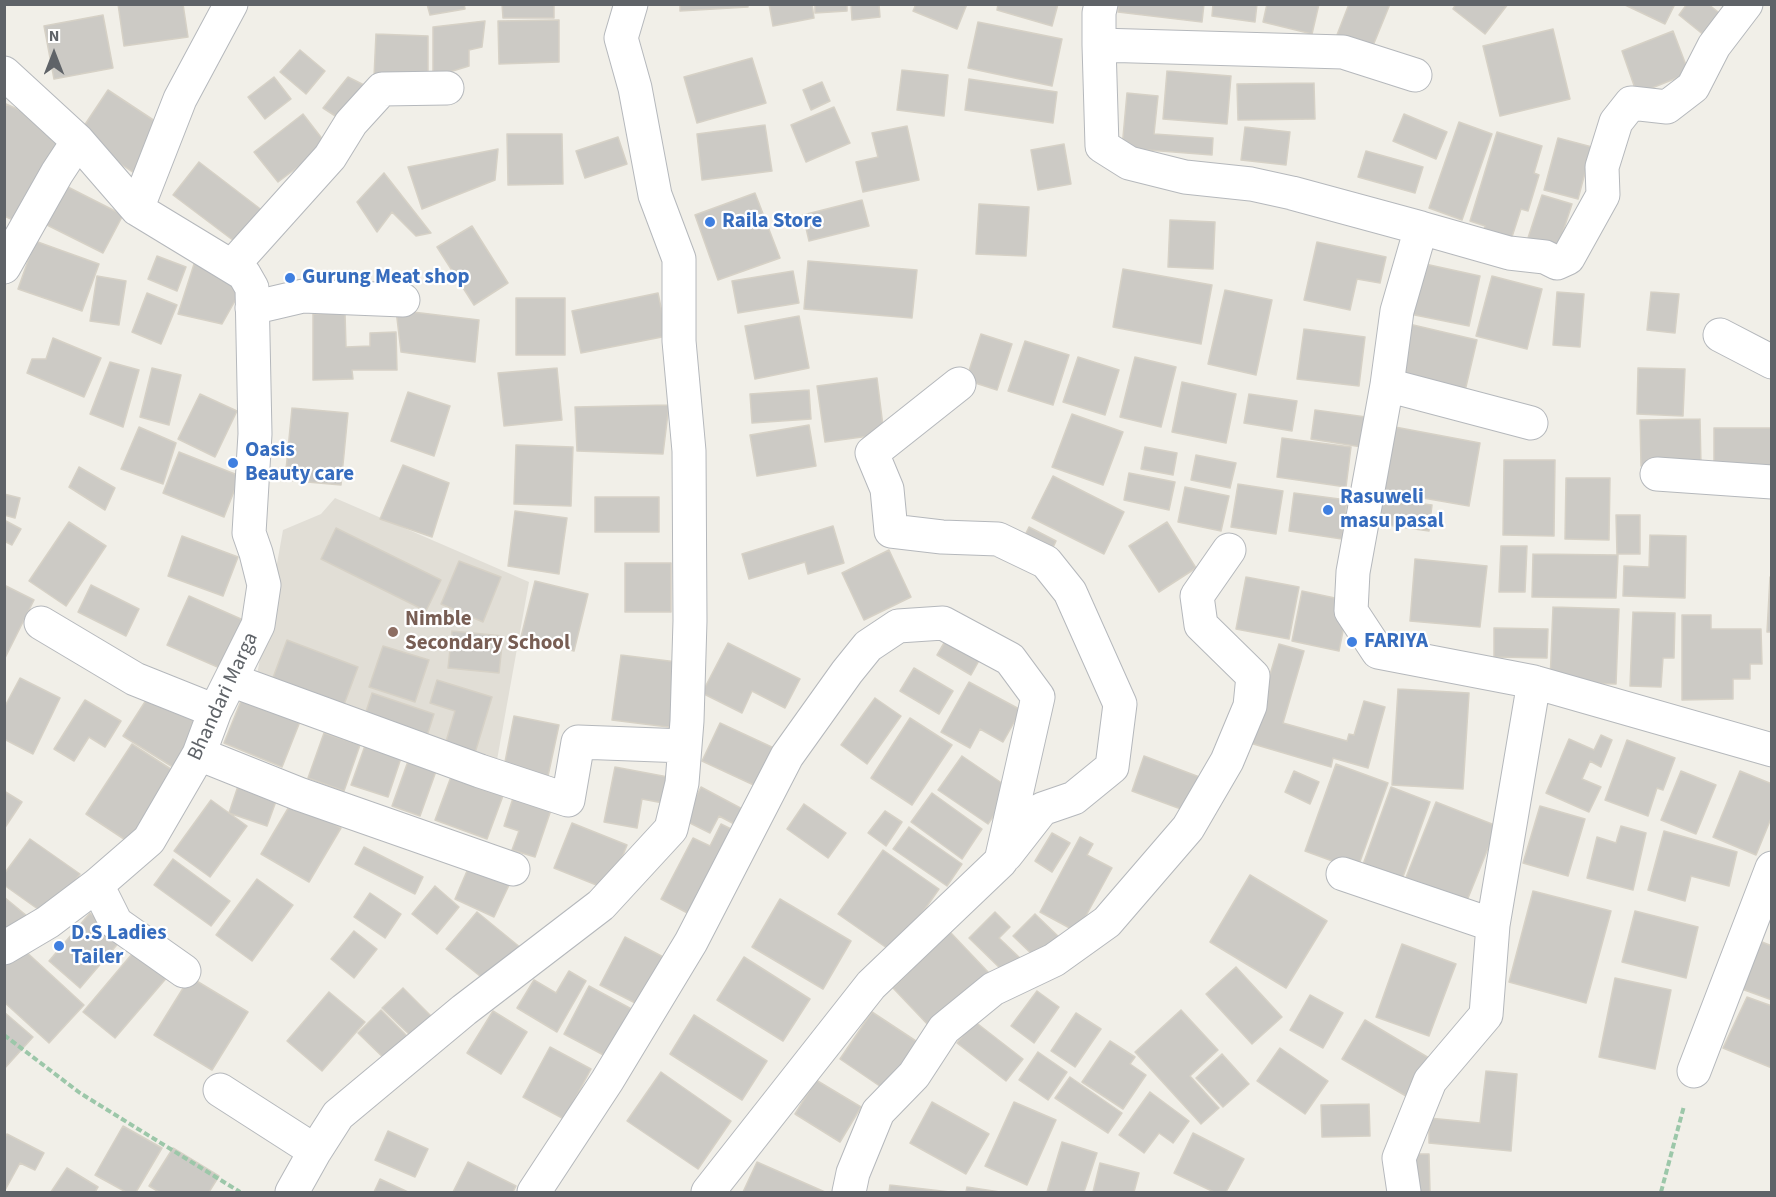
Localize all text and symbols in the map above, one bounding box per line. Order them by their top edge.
north arrow [24,24,84,84]
text: N [49,25,59,47]
place label: Raila Store [722,209,822,235]
marker: Raila Store [703,215,717,229]
place label: Gurung Meat shop [302,265,470,291]
marker: Gurung Meat shop [283,271,297,285]
place label: Oasis Beauty care [245,438,354,488]
marker: Oasis Beauty care [226,456,240,470]
place label: Rasuweli masu pasal [1340,485,1444,535]
marker: Rasuweli masu pasal [1321,503,1335,517]
place label: Nimble Secondary School [405,607,570,657]
marker: Nimble Secondary School [386,625,400,639]
street label: Bhandari Marga [183,629,265,765]
place label: FARIYA [1364,629,1428,655]
marker: FARIYA [1345,635,1359,649]
place label: D.S Ladies Tailer [71,921,166,971]
marker: D.S Ladies Tailer [52,939,66,953]

